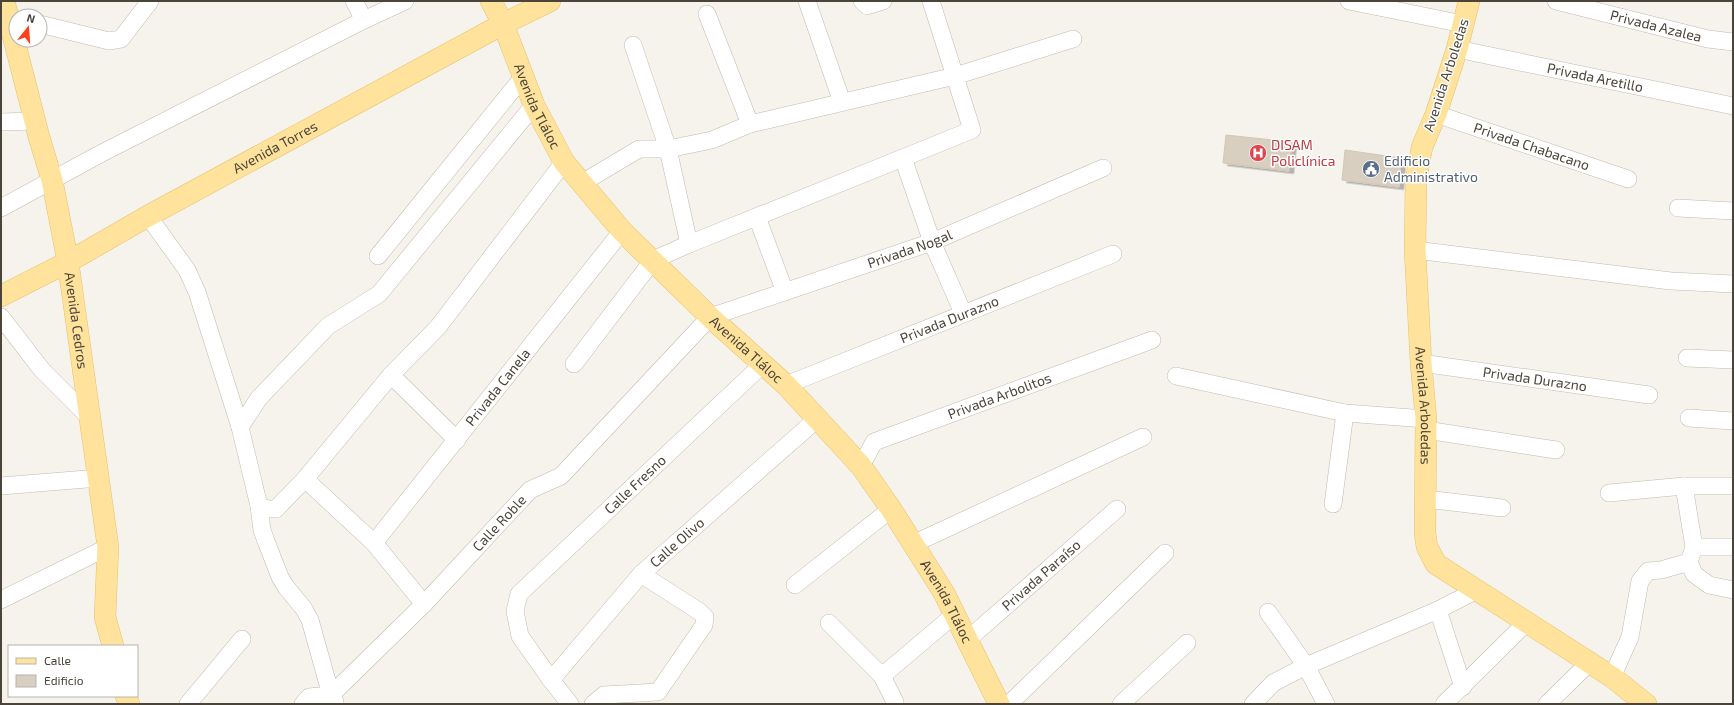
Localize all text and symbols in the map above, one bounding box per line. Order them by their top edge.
street label: Privada Azalea [1608,6,1704,45]
north arrow [8,8,48,48]
text: N [25,11,37,25]
street label: Avenida Arboledas [1419,16,1472,134]
street label: Privada Aretillo [1546,59,1645,95]
street label: Avenida Tláloc [511,61,565,152]
street label: Avenida Torres [230,117,320,177]
street label: Privada Chabacano [1472,118,1592,173]
place label: DISAM Policlínica [1271,136,1335,169]
hospital icon: DISAM Policlínica [1248,143,1268,163]
place label: Edificio Administrativo [1384,152,1478,185]
public building icon: Edificio Administrativo [1361,159,1381,179]
street label: Privada Nogal [865,225,955,271]
street label: Avenida Cedros [61,271,92,370]
street label: Privada Durazno [897,292,1001,347]
street label: Avenida Tláloc [707,312,787,386]
street label: Privada Canela [461,345,533,429]
street label: Avenida Arboledas [1412,346,1435,465]
street label: Privada Durazno [1482,363,1588,394]
street label: Privada Arbolitos [945,369,1054,422]
street label: Calle Fresno [601,451,669,517]
street label: Calle Roble [469,491,529,554]
street label: Calle Olivo [646,513,707,570]
street label: Privada Paraíso [998,536,1084,614]
street label: Avenida Tláloc [917,556,976,646]
legend [8,645,138,697]
text: Calle [44,653,71,667]
text: Edificio [44,673,84,687]

